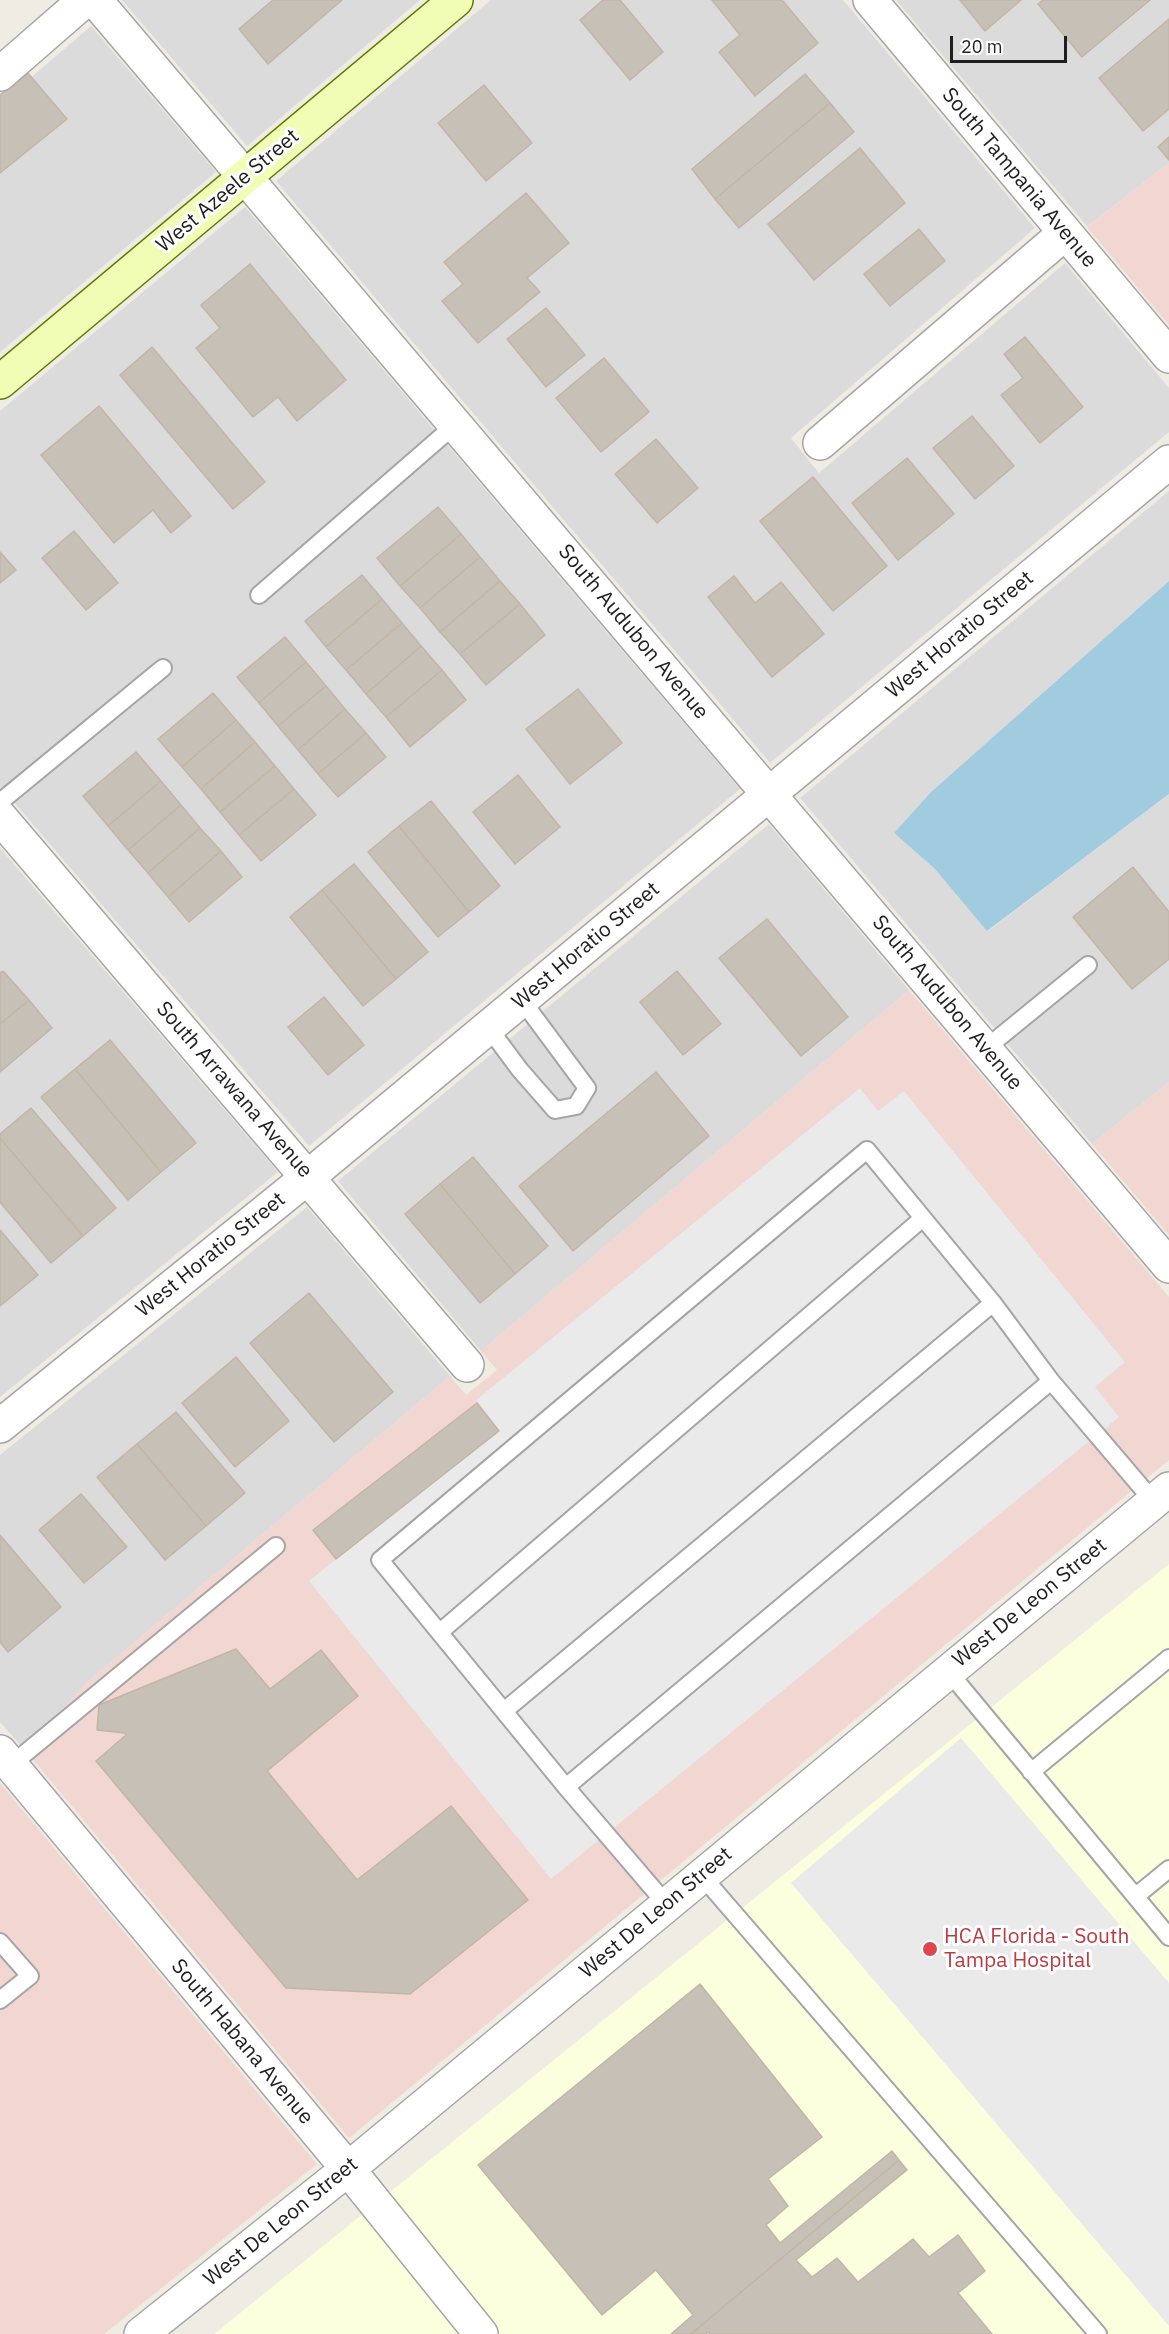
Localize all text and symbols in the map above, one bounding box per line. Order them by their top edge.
scale bar [953,24,1070,62]
text: 20 m [961,35,1003,58]
street label: South Tampania Avenue [936,83,1102,273]
street label: West Azeele Street [152,124,304,258]
street label: South Audubon Avenue [552,539,714,725]
street label: West Horatio Street [881,566,1039,704]
street label: West Horatio Street [507,877,665,1015]
street label: South Audubon Avenue [866,910,1028,1096]
street label: South Arrawana Avenue [151,997,317,1183]
street label: West Horatio Street [131,1187,291,1323]
street label: West De Leon Street [948,1533,1112,1673]
street label: West De Leon Street [575,1842,737,1984]
place label: HCA Florida - South Tampa Hospital [944,1924,1129,1974]
marker: HCA Florida - South Tampa Hospital [921,1940,939,1958]
street label: South Habana Avenue [166,1954,318,2130]
street label: West De Leon Street [199,2152,363,2292]

